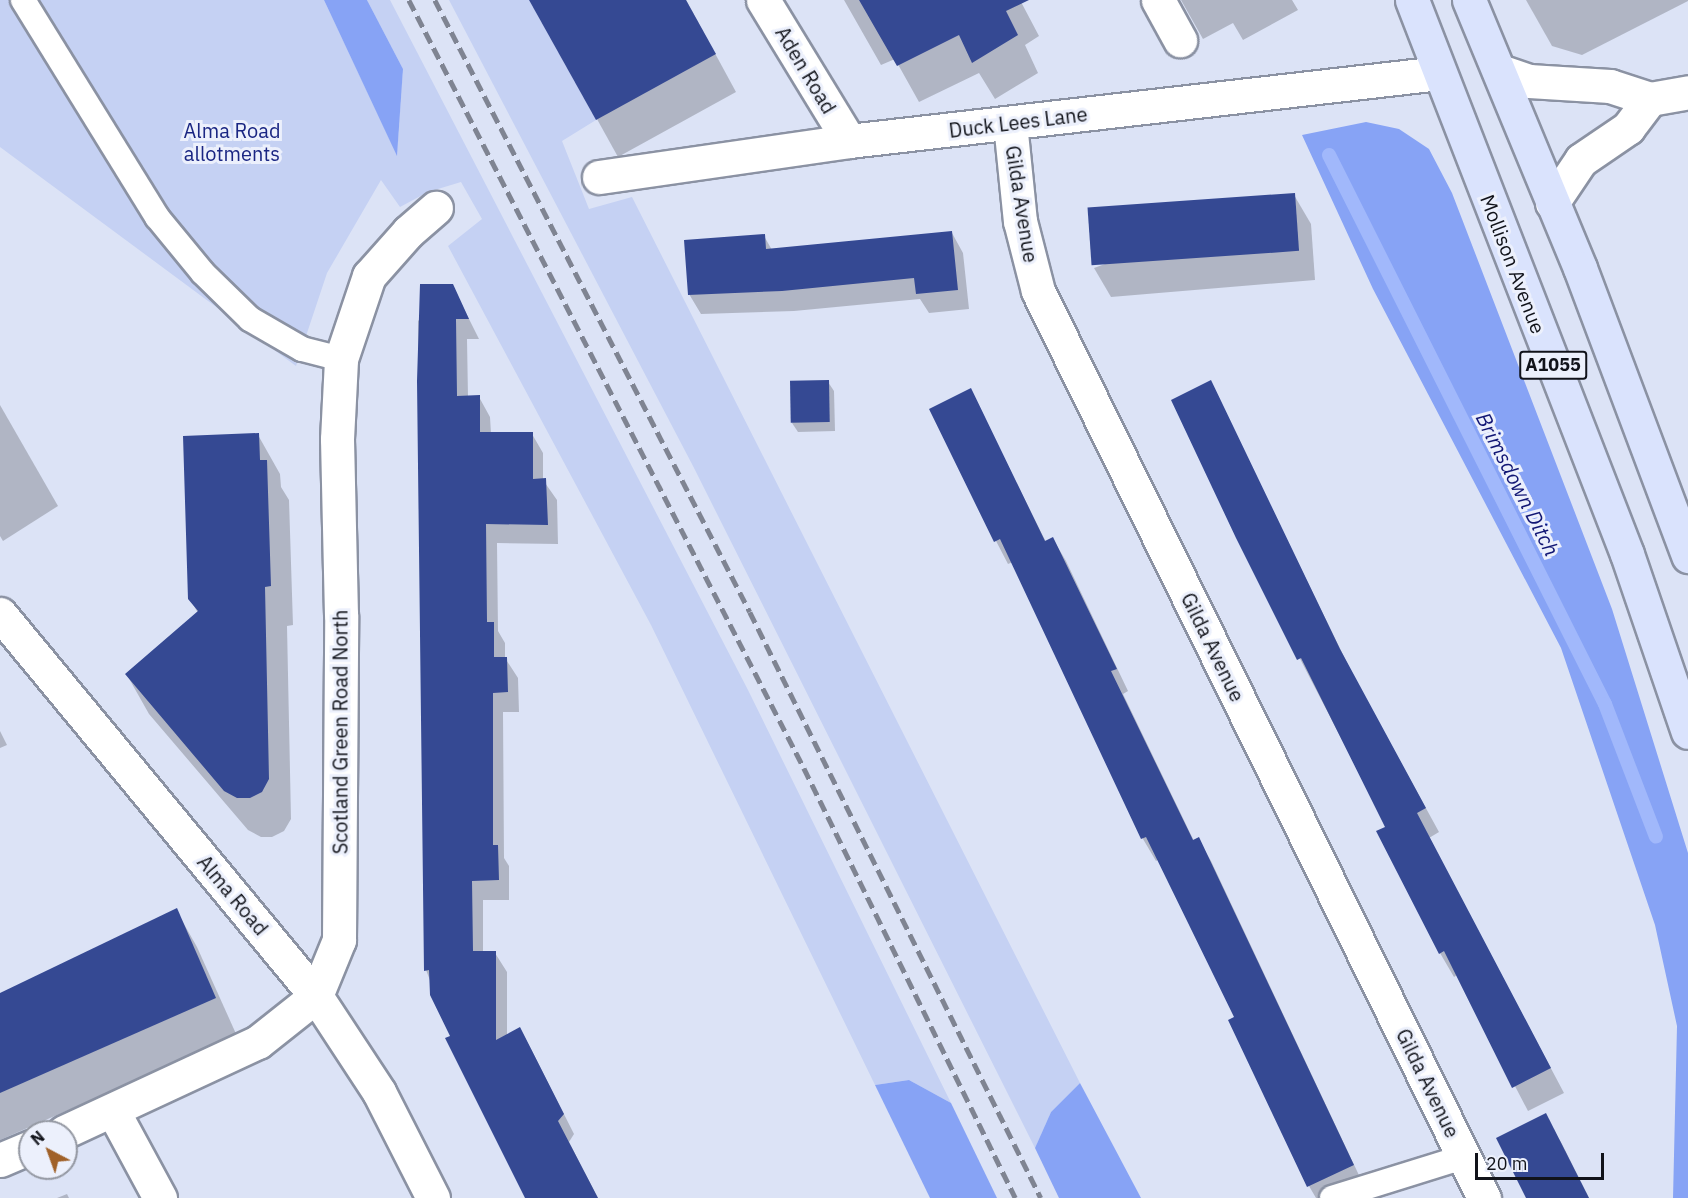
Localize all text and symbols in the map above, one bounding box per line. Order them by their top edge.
street label: Aden Road [771,22,841,118]
street label: Duck Lees Lane [947,102,1089,142]
park label: Alma Road allotments [183,119,281,166]
street label: Gilda Avenue [1001,144,1043,264]
street label: Mollison Avenue [1475,191,1551,337]
road number: A1055 [1518,350,1588,380]
water label: Brimsdown Ditch [1471,408,1565,560]
street label: Gilda Avenue [1176,589,1250,705]
street label: Scotland Green Road North [328,610,352,854]
street label: Alma Road [193,850,273,940]
street label: Gilda Avenue [1391,1025,1465,1141]
north arrow [18,1120,78,1180]
text: N [27,1127,48,1149]
scale bar [1478,1141,1607,1179]
text: 20 m [1486,1152,1528,1175]

